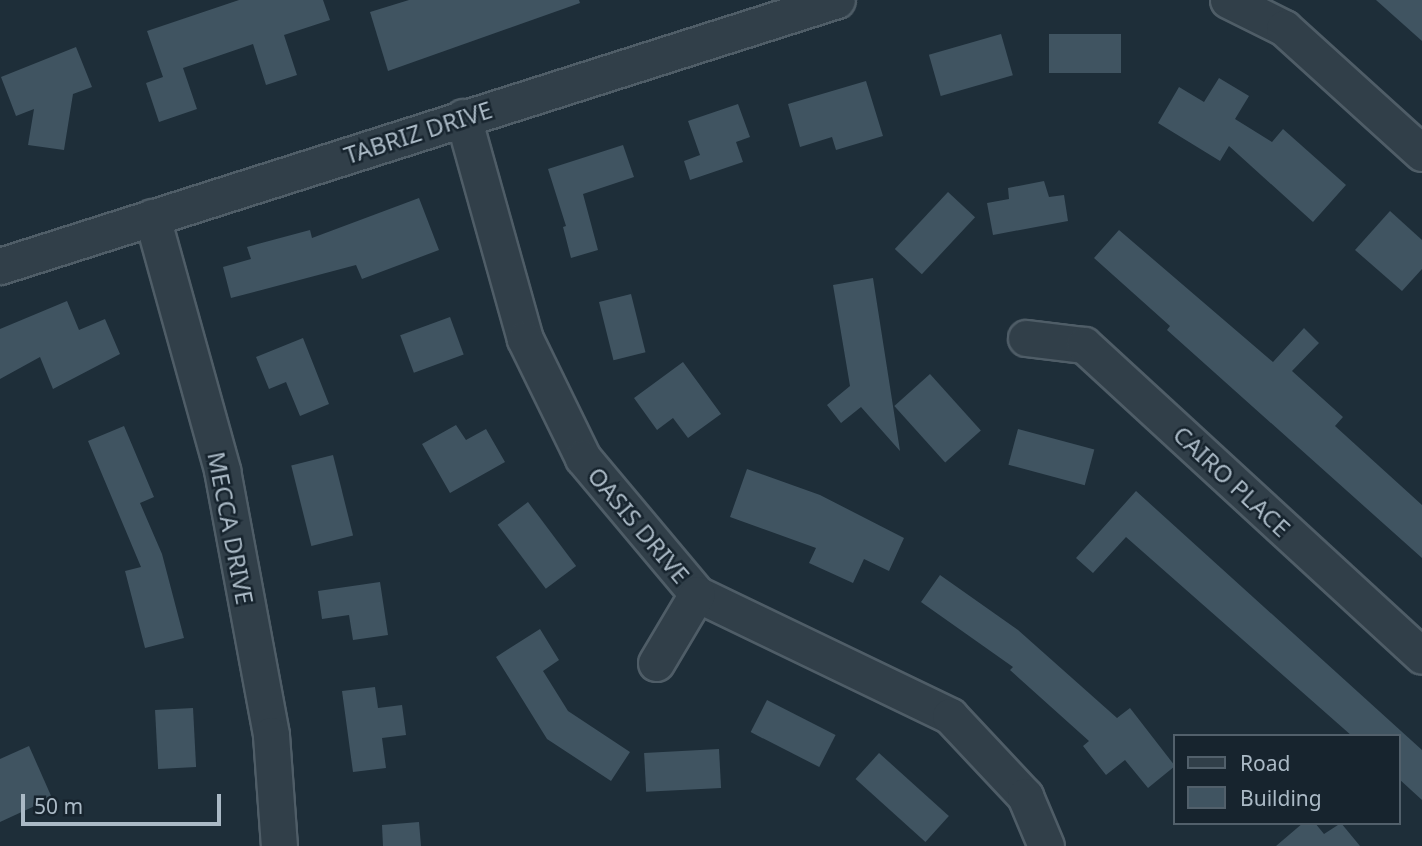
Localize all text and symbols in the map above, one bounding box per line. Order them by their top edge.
street label: TABRIZ DRIVE [340,95,496,169]
street label: CAIRO PLACE [1168,420,1296,542]
street label: MECCA DRIVE [202,449,260,607]
street label: OASIS DRIVE [582,461,696,589]
legend [1174,734,1401,825]
text: Road [1240,749,1290,777]
scale bar [24,780,224,824]
text: Building [1240,784,1322,812]
text: 50 m [34,792,83,820]

